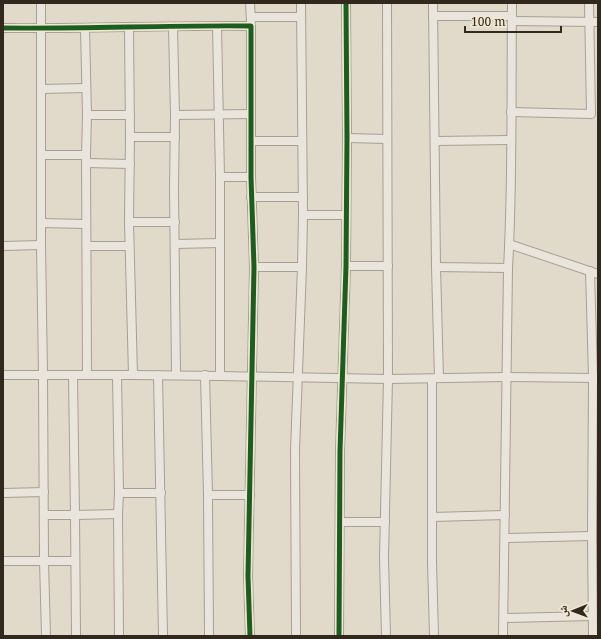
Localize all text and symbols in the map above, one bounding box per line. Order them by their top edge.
scale bar [465,8,561,34]
text: 100 m [471,13,506,30]
north arrow [553,591,593,631]
text: ش [555,605,571,617]

